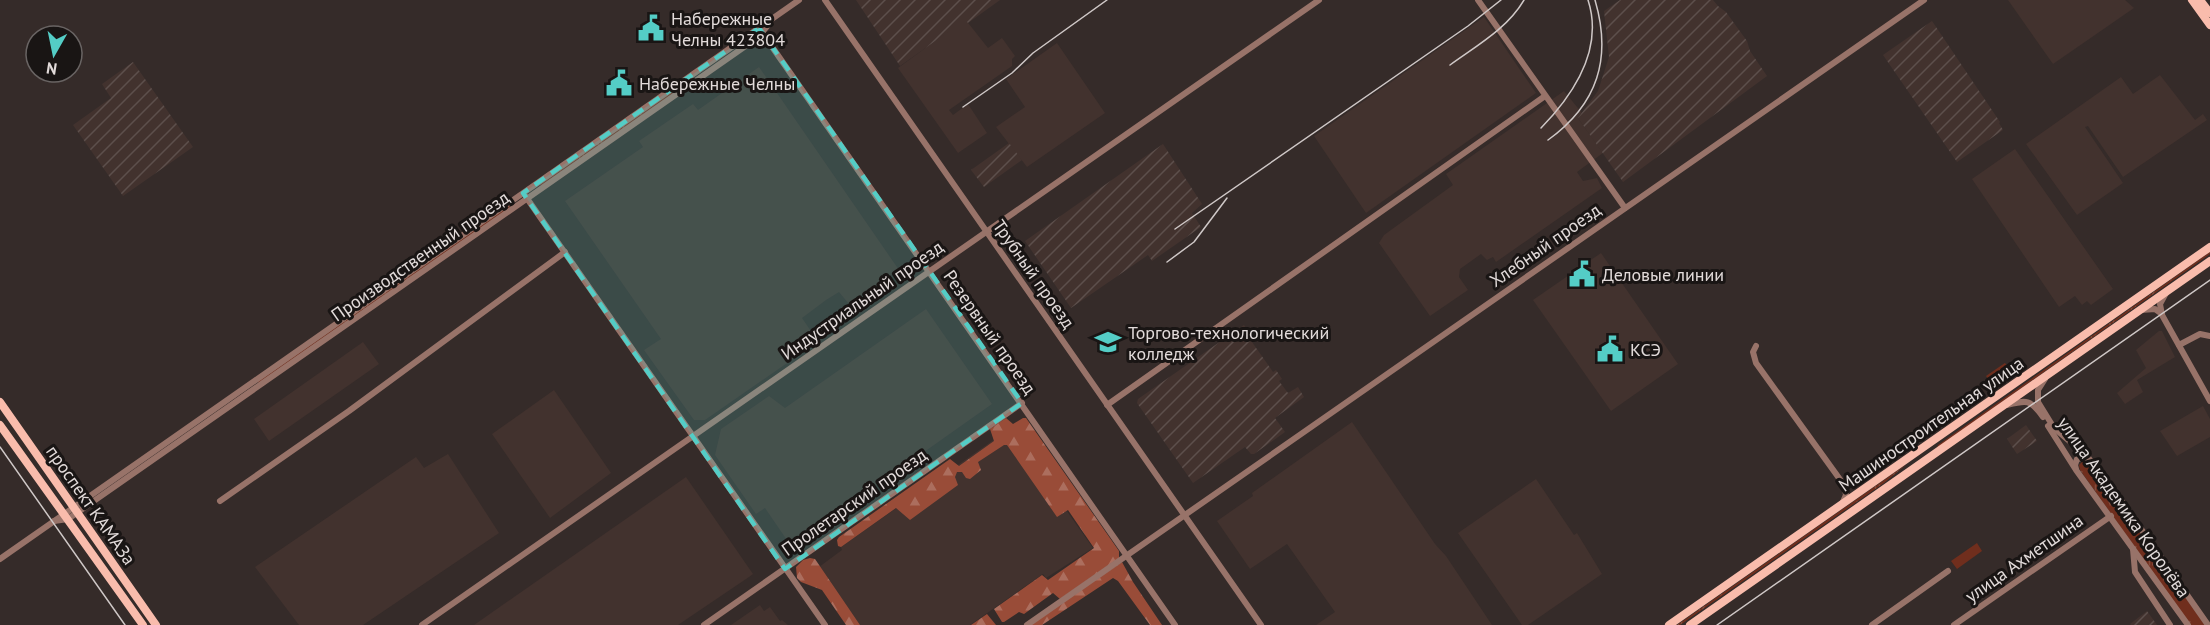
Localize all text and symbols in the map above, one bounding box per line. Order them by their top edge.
place label: Набережные Челны 423804 [671,7,785,51]
public building icon: Набережные Челны 423804 [636,13,666,43]
north arrow [24,24,84,84]
text: N [45,58,58,80]
public building icon: Набережные Челны [604,68,634,98]
place label: Набережные Челны [639,72,795,95]
street label: Производственный проезд [326,186,514,326]
street label: Хлебный проезд [1485,198,1605,292]
street label: Трубный проезд [988,215,1080,333]
street label: Индустриальный проезд [776,235,948,365]
public building icon: Деловые линии [1567,259,1597,289]
place label: Деловые линии [1602,263,1724,286]
street label: Резервный проезд [939,265,1042,399]
place label: Торгово-технологический колледж [1128,321,1329,365]
school or university icon: Торгово-технологический колледж [1093,327,1123,357]
public building icon: КСЭ [1595,334,1625,364]
place label: КСЭ [1630,338,1661,361]
street label: Машиностроительная улица [1834,351,2028,497]
street label: улица Академика Королёва [2053,412,2195,602]
street label: проспект КАМАЗа [41,441,141,569]
street label: Пролетарский проезд [777,443,931,561]
street label: улица Ахметшина [1960,509,2088,607]

